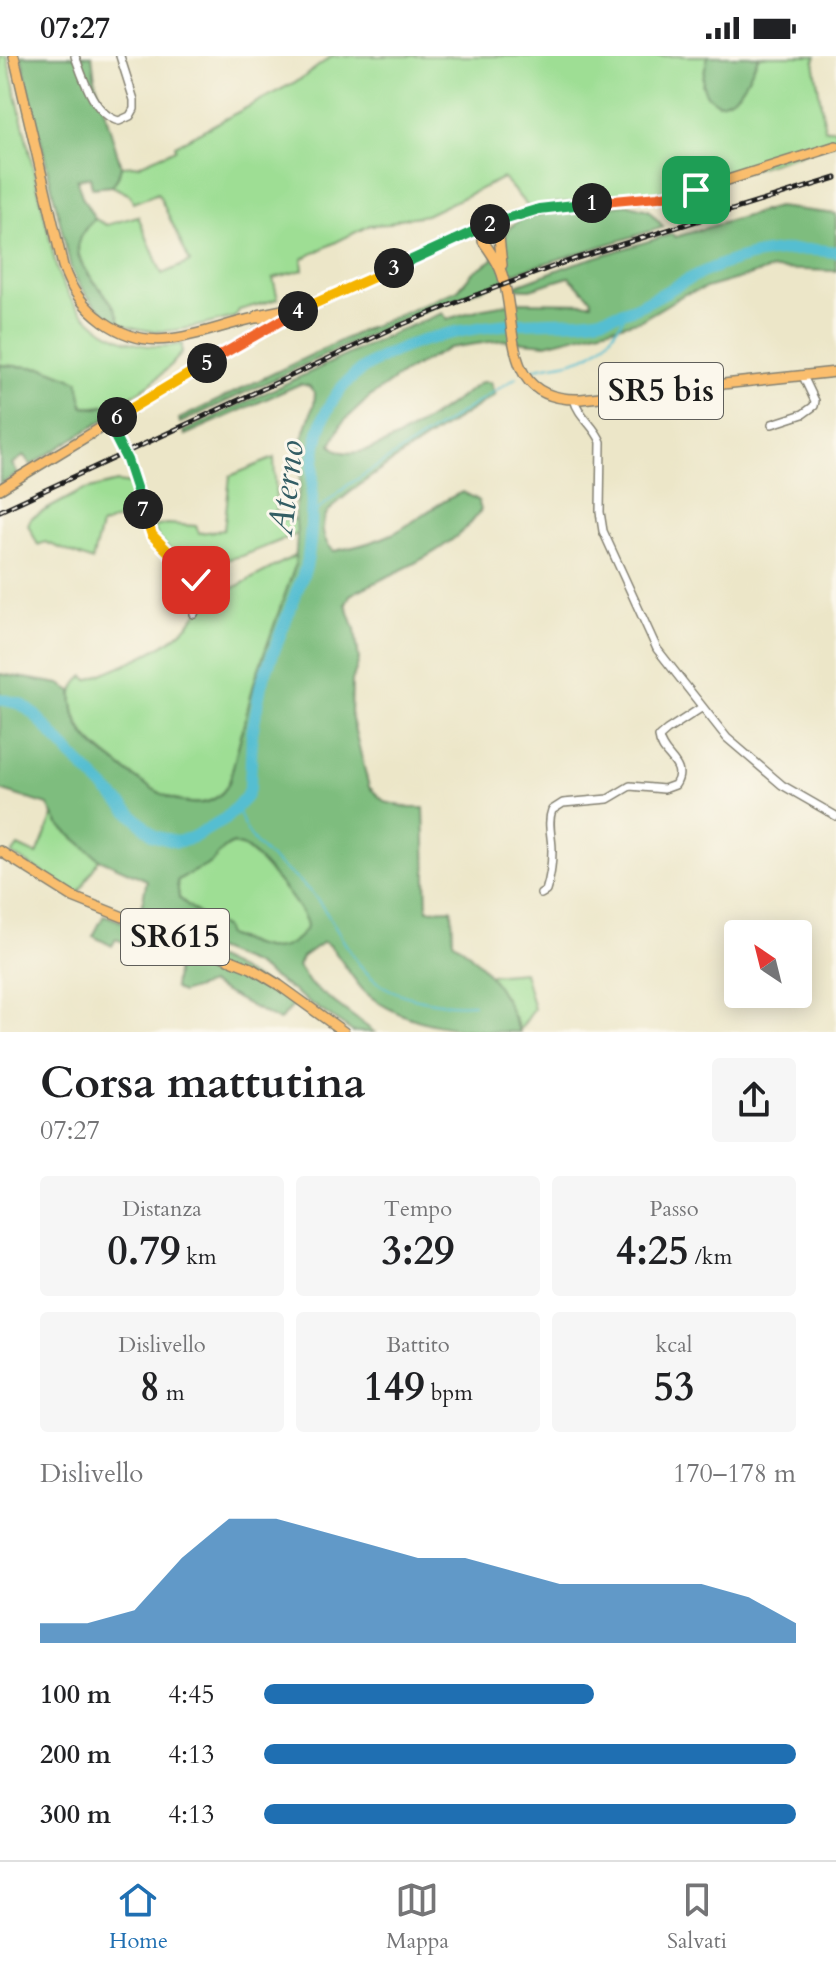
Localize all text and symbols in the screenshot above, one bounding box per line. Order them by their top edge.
text: 07:27 [40,8,110,49]
pin [662,156,730,224]
icon: arrive [674,168,718,212]
pin: 1 [572,183,612,223]
text: 1 [586,188,598,218]
pin: 2 [470,204,510,244]
text: 2 [484,209,496,239]
pin: 3 [374,248,414,288]
text: 3 [388,253,400,283]
pin: 4 [278,291,318,331]
text: 4 [292,296,304,326]
pin: 5 [187,343,227,383]
text: 5 [201,348,213,378]
road number: SR5 bis [599,363,723,419]
pin: 6 [97,397,137,437]
text: 6 [111,402,123,432]
water label: Aterno [256,437,316,540]
pin: 7 [123,489,163,529]
text: 7 [137,494,149,524]
pin [162,546,230,614]
icon: check [174,558,218,602]
road number: SR615 [121,909,229,965]
north arrow [724,920,812,1008]
map controls [724,920,812,1008]
text: Corsa mattutina [40,1053,366,1113]
button: share [712,1058,796,1142]
text: 07:27 [40,1113,100,1148]
text: Distanza [122,1194,202,1224]
text: Tempo [384,1194,452,1224]
text: Passo [649,1194,699,1224]
text: 0.79 [107,1224,180,1279]
text: 3:29 [381,1224,455,1279]
text: 4:25 [616,1224,689,1279]
text: km [180,1242,217,1272]
text: /km [689,1242,732,1272]
text: Dislivello [118,1330,206,1360]
text: Battito [386,1330,450,1360]
text: kcal [656,1330,692,1360]
text: 8 [139,1360,160,1415]
text: 149 [363,1360,425,1415]
text: 53 [654,1360,694,1415]
text: m [160,1378,185,1408]
text: bpm [425,1378,473,1408]
text: Dislivello [40,1456,143,1491]
text: 170–178 m [673,1456,796,1491]
text: 100 m [40,1677,111,1712]
text: 4:45 [168,1677,215,1712]
text: 200 m [40,1737,111,1772]
text: 4:13 [168,1737,215,1772]
text: 300 m [40,1797,111,1832]
text: 4:13 [168,1797,215,1832]
tab: Home [109,1878,168,1956]
tab: Mappa [386,1878,449,1956]
tab: Salvati [667,1878,727,1956]

